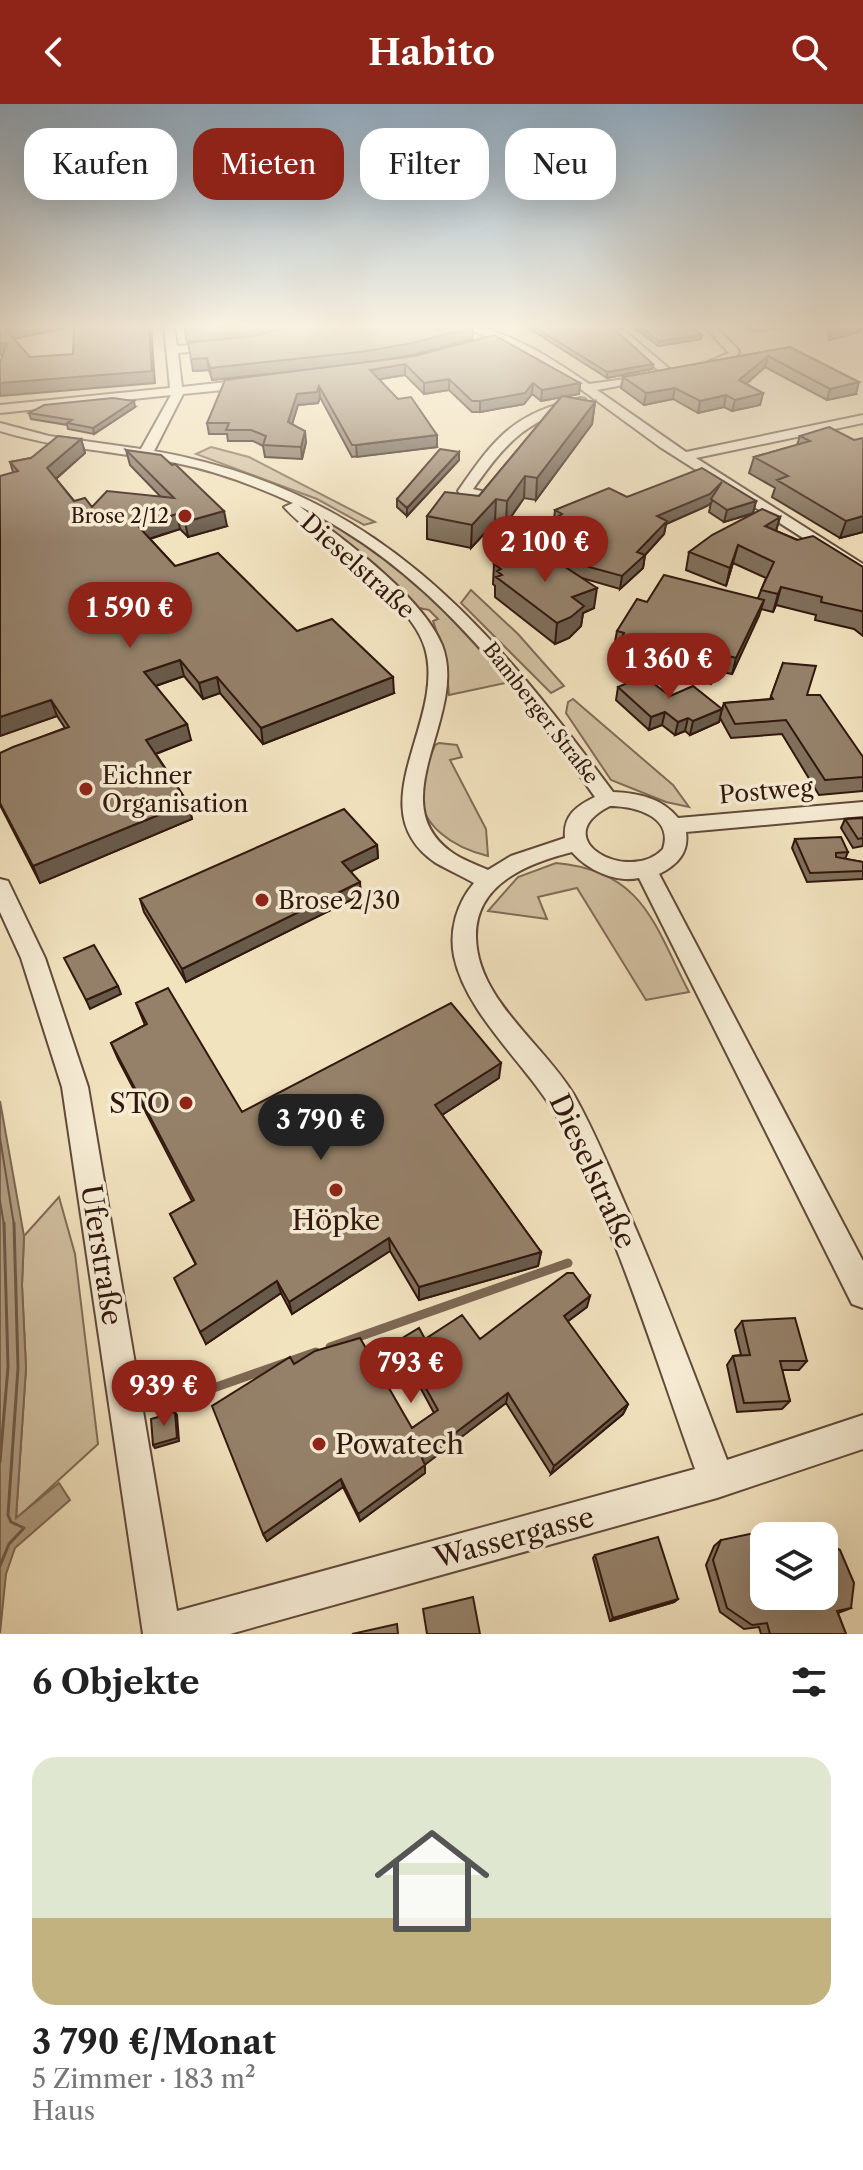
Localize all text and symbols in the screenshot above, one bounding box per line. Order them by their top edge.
icon: back [32,30,76,74]
text: Habito [368,30,495,74]
icon: search [787,30,831,74]
chip: Kaufen [24,128,177,200]
chip: Mieten [193,128,344,200]
chip: Filter [360,128,489,200]
chip: Neu [505,128,616,200]
place label: Brose 2/12 [71,504,169,528]
marker: Brose 2/12 [176,507,194,525]
street label: Dieselstraße [295,507,421,625]
pin: 2 100 € [471,516,619,584]
text: 2 100 € [500,526,590,558]
pin: 1 590 € [56,582,204,650]
text: 1 590 € [86,592,174,624]
pin: 1 360 € [595,633,743,701]
street label: Bamberger Straße [478,638,604,788]
text: 1 360 € [625,643,713,675]
place label: Eichner Organisation [102,761,248,818]
street label: Postweg [718,772,814,810]
marker: Eichner Organisation [77,780,95,798]
place label: Brose 2/30 [278,886,400,915]
marker: Brose 2/30 [253,891,271,909]
place label: STO [109,1086,170,1120]
street label: Dieselstraße [542,1088,644,1254]
marker: STO [177,1094,195,1112]
pin: 3 790 € [247,1094,395,1162]
text: 3 790 € [276,1104,366,1136]
marker: Höpke [327,1181,345,1199]
street label: Uferstraße [74,1182,130,1328]
place label: Höpke [292,1203,380,1237]
pin: 793 € [355,1337,467,1405]
text: 793 € [378,1347,444,1379]
pin: 939 € [108,1360,220,1428]
text: 939 € [130,1370,198,1402]
place label: Powatech [335,1427,464,1461]
marker: Powatech [310,1435,328,1453]
street label: Wassergasse [429,1499,598,1575]
map controls [750,1522,838,1610]
button: layers [750,1522,838,1610]
icon: filters [787,1660,831,1704]
text: 6 Objekte [32,1661,200,1703]
icon: home [360,1809,504,1953]
text: 3 790 €/Monat [32,2021,276,2063]
text: 5 Zimmer · 183 m² [32,2063,256,2095]
text: Haus [32,2095,95,2127]

